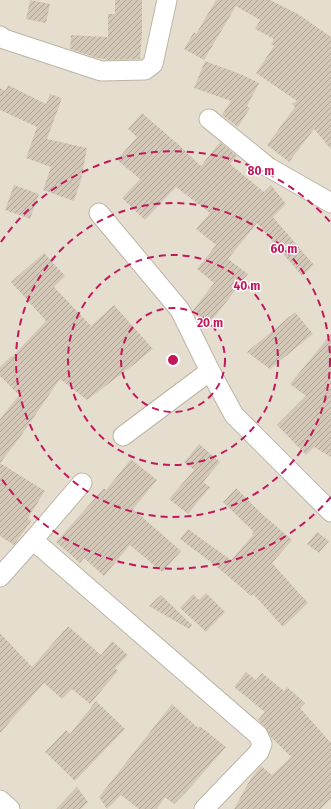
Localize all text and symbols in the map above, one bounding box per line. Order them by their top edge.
text: 80 m [248,164,274,178]
text: 60 m [271,242,297,256]
text: 40 m [234,279,260,293]
text: 20 m [197,316,223,330]
centre of rings [166,353,180,367]

